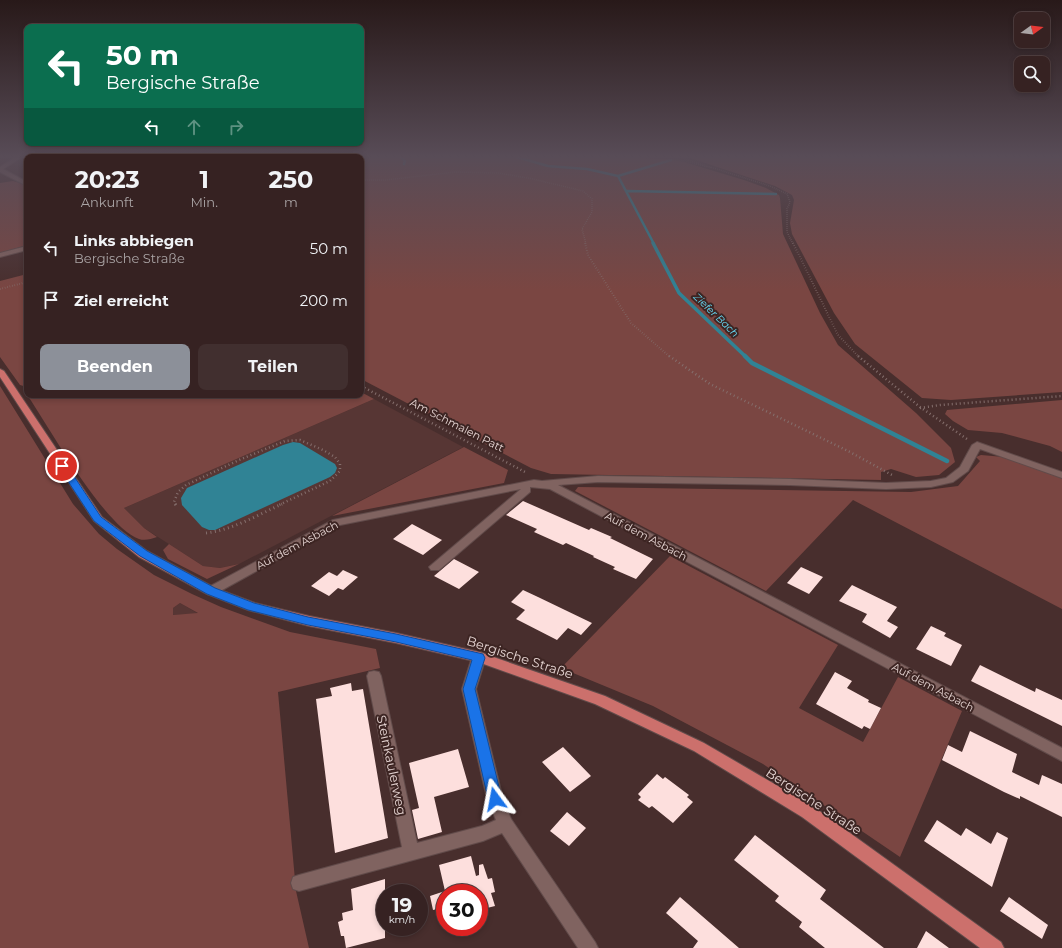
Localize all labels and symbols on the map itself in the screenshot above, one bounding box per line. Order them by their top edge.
north arrow [1014,12,1050,48]
water label: Ziefer Bach [690,290,741,340]
street label: Am Schmalen Patt [408,395,507,455]
pin [45,449,79,483]
street label: Auf dem Asbach [602,508,690,564]
street label: Auf dem Asbach [253,517,341,573]
street label: Bergische Straße [465,632,575,682]
street label: Auf dem Asbach [889,659,977,715]
street label: Steinkaulerweg [374,713,410,817]
street label: Bergische Straße [763,764,865,838]
position arrow [474,778,516,820]
speed limit sign: 30 [436,884,488,936]

